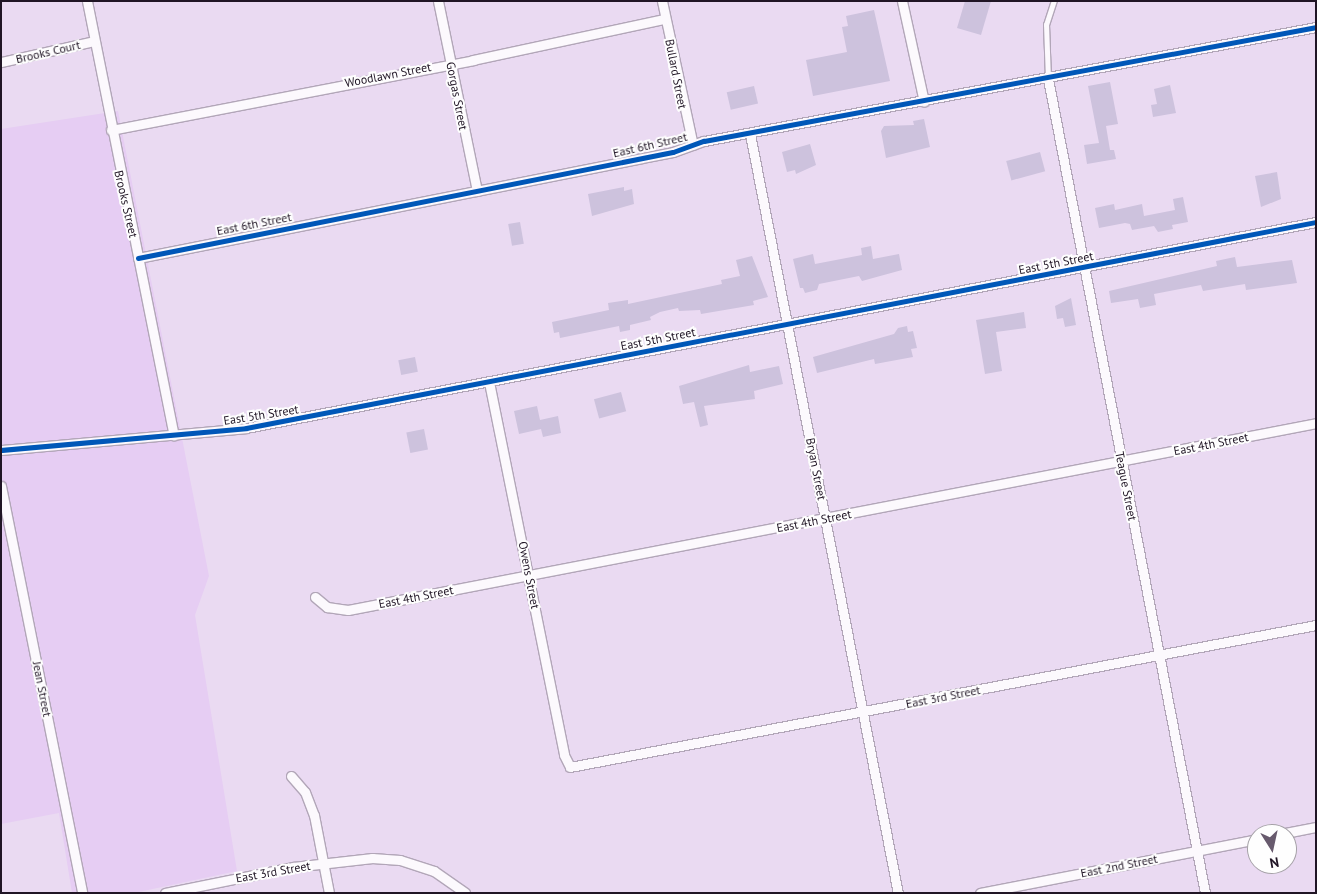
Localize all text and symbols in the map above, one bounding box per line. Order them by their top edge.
street label: Brooks Court [14,38,82,66]
street label: Bullard Street [662,38,690,110]
street label: Woodlawn Street [344,60,432,90]
street label: Gorgas Street [443,61,471,131]
street label: East 6th Street [611,129,689,161]
street label: Brooks Street [111,169,141,239]
street label: East 6th Street [215,210,293,238]
street label: East 5th Street [1017,249,1095,277]
street label: East 5th Street [619,325,697,353]
street label: East 5th Street [222,402,300,428]
street label: East 4th Street [1172,430,1250,458]
street label: Bryan Street [803,437,829,501]
street label: Teague Street [1112,450,1140,522]
street label: East 4th Street [775,507,853,535]
street label: Owens Street [515,540,543,610]
street label: East 4th Street [377,583,455,611]
street label: Jean Street [30,660,54,718]
street label: East 3rd Street [905,683,981,711]
north arrow [1247,824,1297,874]
street label: East 2nd Street [1079,851,1159,881]
text: N [1268,853,1281,872]
street label: East 3rd Street [235,858,311,886]

